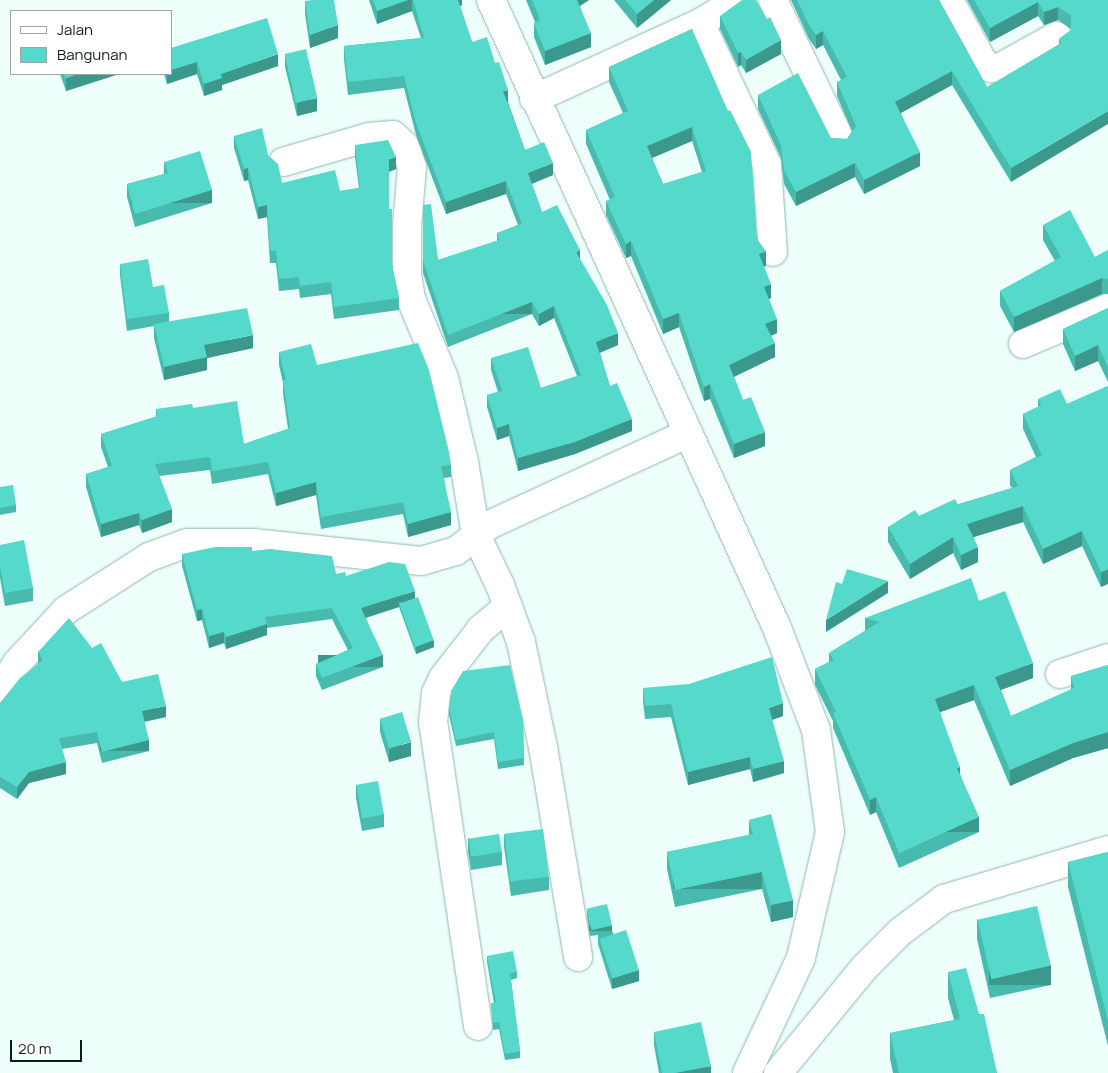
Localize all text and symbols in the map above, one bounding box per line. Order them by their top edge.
legend [10,10,172,75]
text: Jalan [57,19,93,40]
text: Bangunan [57,44,127,65]
scale bar [12,1030,85,1062]
text: 20 m [18,1038,51,1059]

